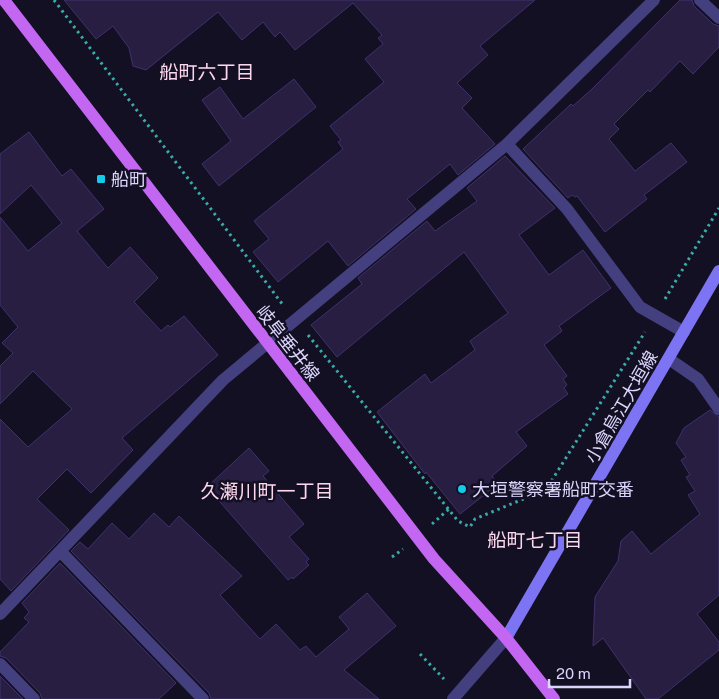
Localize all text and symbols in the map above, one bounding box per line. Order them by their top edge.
district label: 船町六丁目 [159,61,255,83]
place label: 船町 [111,169,147,190]
marker: 船町 [95,173,107,185]
street label: 岐阜垂井線 [252,301,324,385]
street label: 小倉烏江大垣線 [580,347,662,467]
place label: 大垣警察署船町交番 [472,479,634,500]
district label: 久瀬川町一丁目 [200,480,334,502]
marker: 大垣警察署船町交番 [456,483,468,495]
district label: 船町七丁目 [487,529,583,551]
scale bar [549,656,630,688]
text: 20 m [556,665,591,682]

